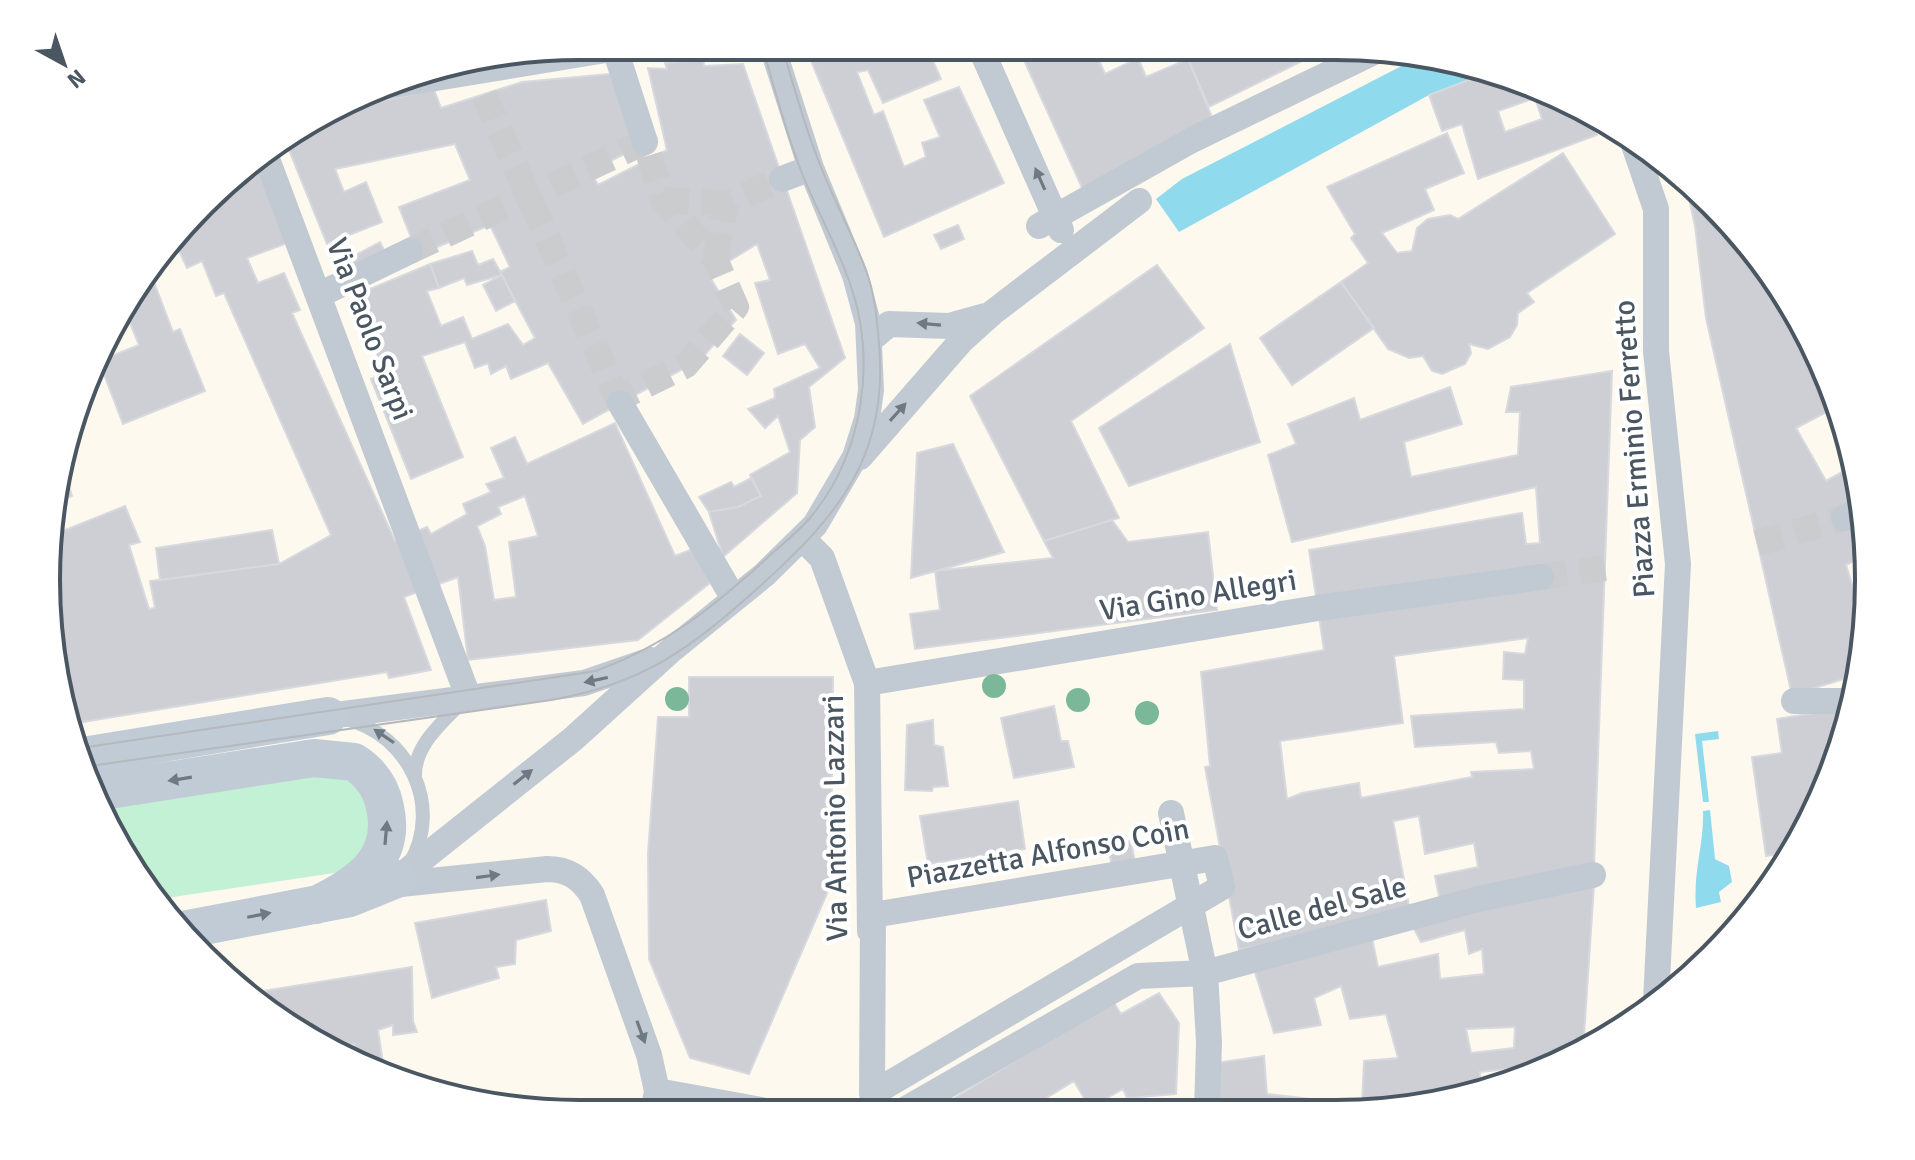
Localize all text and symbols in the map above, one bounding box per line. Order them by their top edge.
north arrow [24,24,104,104]
text: N [62,64,91,94]
one-way arrow [1033,168,1047,191]
street label: Via Paolo Sarpi [318,233,421,425]
street label: Piazza Erminio Ferretto [1606,299,1663,599]
one-way arrow [916,318,941,331]
one-way arrow [889,403,906,423]
street label: Via Gino Allegri [1097,562,1299,629]
one-way arrow [583,674,608,687]
street label: Via Antonio Lazzari [815,694,856,942]
one-way arrow [373,729,394,744]
one-way arrow [513,770,534,786]
one-way arrow [167,773,192,786]
street label: Piazzetta Alfonso Coin [904,810,1192,897]
one-way arrow [380,821,393,846]
street label: Calle del Sale [1234,868,1411,949]
one-way arrow [476,869,501,882]
one-way arrow [247,909,272,921]
one-way arrow [635,1020,648,1044]

